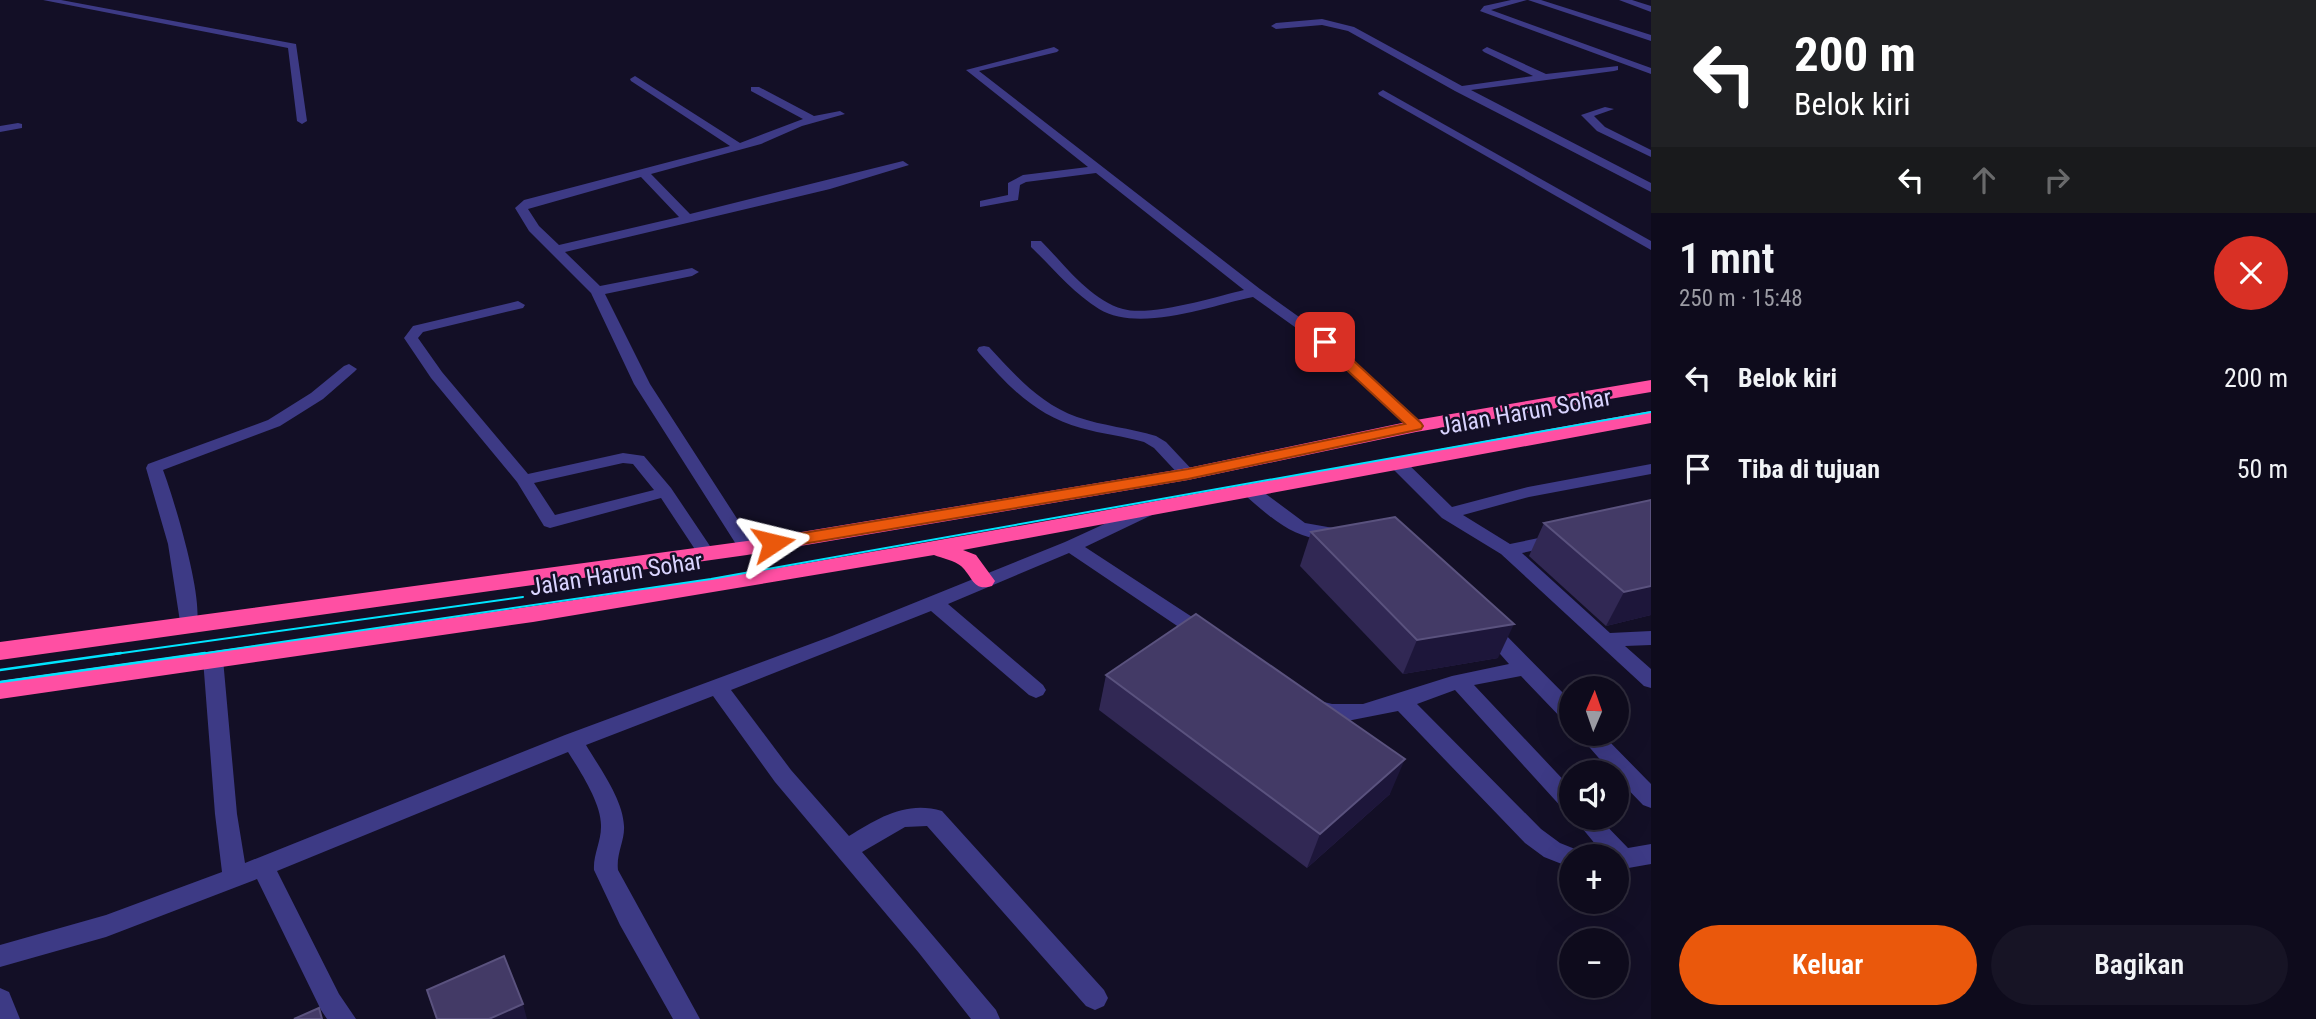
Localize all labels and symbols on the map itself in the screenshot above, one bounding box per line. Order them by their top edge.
pin [1295,312,1355,372]
street label: Jalan Harun Sohar [1437,383,1613,441]
position arrow [736,506,810,580]
street label: Jalan Harun Sohar [528,547,704,601]
north arrow [1559,676,1629,746]

